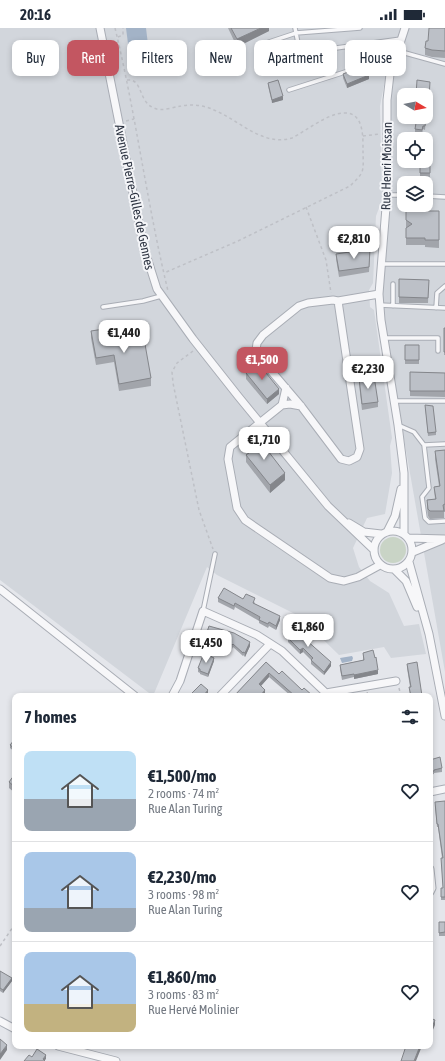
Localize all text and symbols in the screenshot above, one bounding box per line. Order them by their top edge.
text: 20:16 [20,6,51,23]
chip: Buy [12,40,59,76]
chip: Rent [67,40,119,76]
chip: Filters [127,40,187,76]
chip: New [195,40,246,76]
chip: Apartment [254,40,337,76]
chip: House [345,40,406,76]
north arrow [397,88,433,124]
map controls [397,88,433,212]
street label: Rue Henri Moissan [378,122,395,210]
street label: Avenue Pierre-Gilles de Gennes [112,123,157,272]
button: locate [397,132,433,168]
button: layers [397,176,433,212]
pin: €2,810 [321,226,387,260]
text: €2,810 [338,231,370,246]
pin: €1,440 [91,320,157,354]
text: €1,440 [108,325,140,340]
pin: €1,500 [229,347,295,381]
text: €1,500 [246,352,278,367]
pin: €2,230 [335,356,401,390]
text: €2,230 [352,361,384,376]
pin: €1,710 [231,427,297,461]
text: €1,710 [248,432,280,447]
pin: €1,860 [275,614,341,648]
text: €1,860 [292,619,324,634]
pin: €1,450 [173,630,239,664]
text: €1,450 [190,635,222,650]
icon: filters [399,706,421,728]
text: 7 homes [24,707,77,727]
text: €1,500/mo [148,766,217,786]
icon: home [56,767,104,815]
icon: heart [399,780,421,802]
text: 2 rooms · 74 m² [148,786,219,801]
text: Rue Alan Turing [148,801,222,816]
text: €2,230/mo [148,867,217,887]
icon: home [56,868,104,916]
icon: heart [399,881,421,903]
text: 3 rooms · 98 m² [148,887,219,902]
text: Rue Alan Turing [148,902,222,917]
text: €1,860/mo [148,967,217,987]
icon: home [56,968,104,1016]
icon: heart [399,981,421,1003]
text: 3 rooms · 83 m² [148,987,219,1002]
text: Rue Hervé Molinier [148,1002,239,1017]

